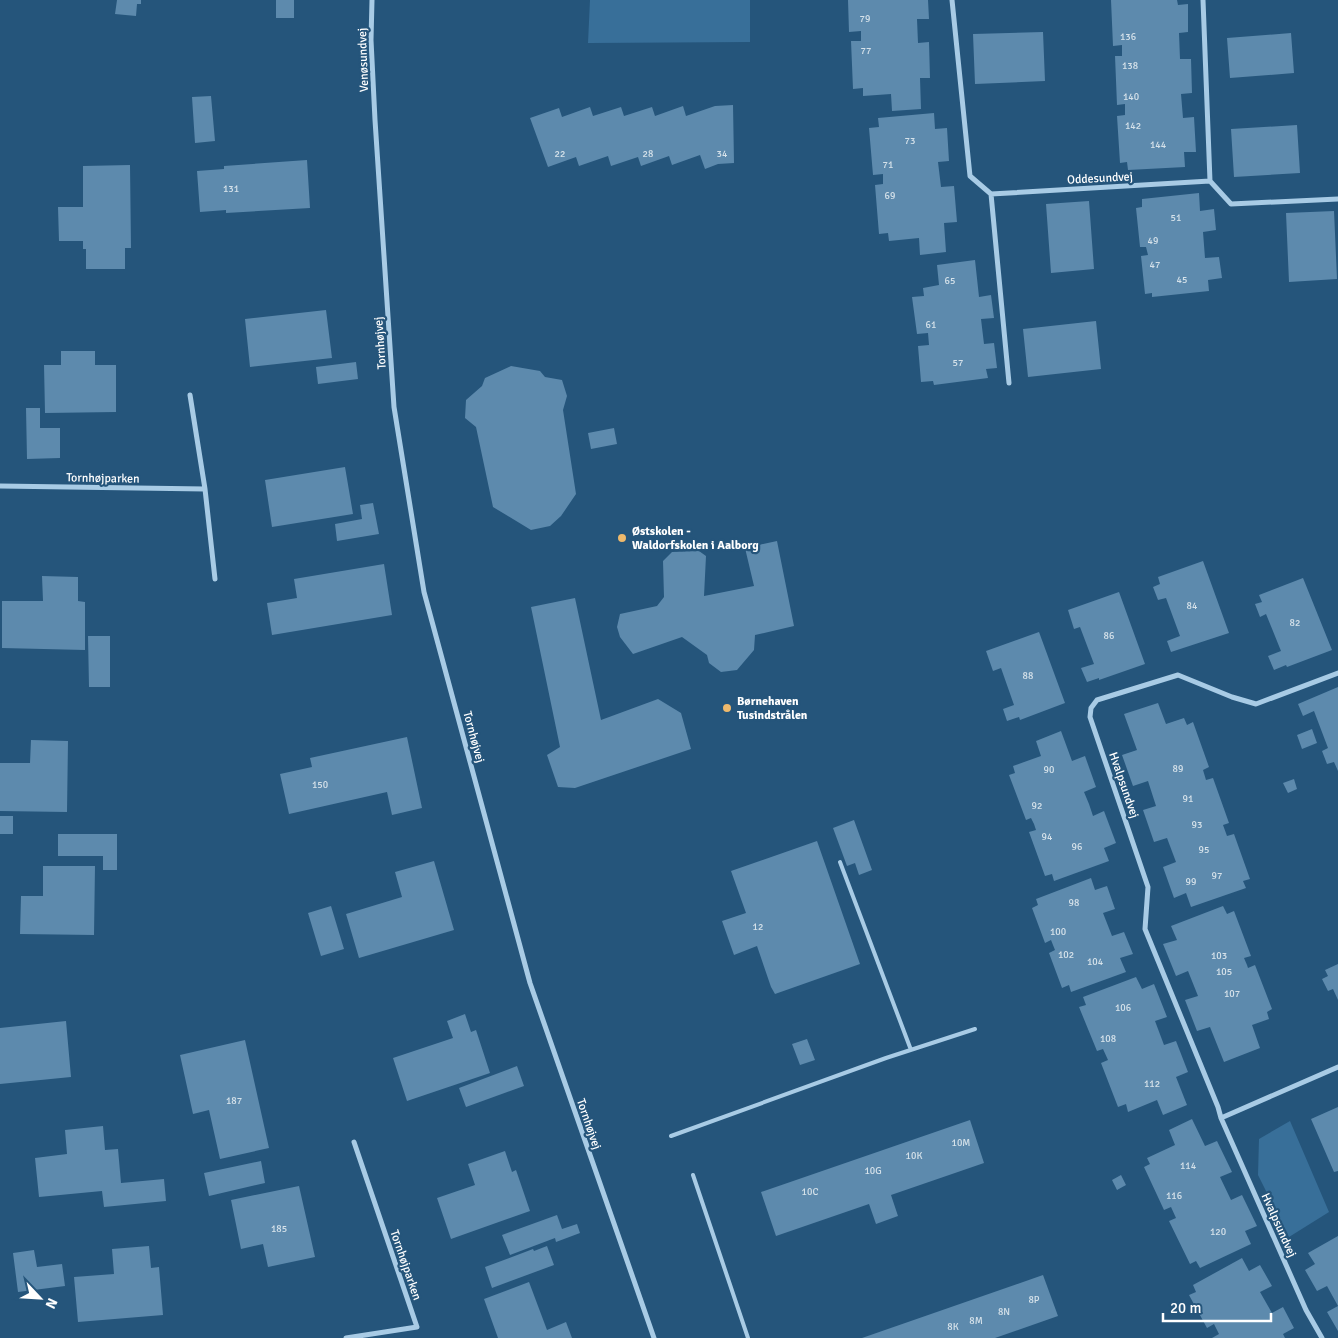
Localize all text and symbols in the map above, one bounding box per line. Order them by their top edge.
house number: 79 [860,13,870,25]
street label: Venøsundvej [355,28,372,92]
house number: 136 [1120,31,1136,43]
house number: 77 [861,45,871,57]
house number: 138 [1122,60,1138,72]
house number: 140 [1123,91,1139,103]
house number: 142 [1125,120,1141,132]
house number: 73 [905,135,915,147]
house number: 144 [1150,139,1167,151]
house number: 22 [555,148,565,160]
house number: 28 [643,148,653,160]
house number: 34 [717,148,728,160]
house number: 71 [883,159,893,171]
street label: Oddesundvej [1067,169,1133,188]
house number: 131 [223,183,239,195]
house number: 69 [885,190,895,202]
house number: 51 [1171,212,1181,224]
house number: 49 [1148,235,1158,247]
house number: 47 [1150,259,1160,271]
house number: 45 [1177,274,1187,286]
house number: 65 [945,275,955,287]
street label: Tornhøjvej [371,316,390,370]
house number: 61 [926,319,936,331]
house number: 57 [953,357,963,369]
street label: Tornhøjparken [66,470,140,487]
place label: Østskolen - Waldorfskolen i Aalborg [632,524,759,553]
marker: Østskolen - Waldorfskolen i Aalborg [616,532,628,544]
house number: 84 [1187,600,1198,612]
house number: 82 [1290,617,1300,629]
house number: 86 [1104,630,1114,642]
house number: 88 [1023,670,1033,682]
place label: Børnehaven Tusindstrålen [737,694,808,723]
marker: Børnehaven Tusindstrålen [721,702,733,714]
street label: Tornhøjvej [459,710,488,765]
street label: Hvalpsundvej [1105,750,1142,820]
house number: 89 [1173,763,1183,775]
house number: 90 [1044,764,1054,776]
house number: 150 [312,779,328,791]
house number: 91 [1183,793,1193,805]
house number: 92 [1032,800,1042,812]
house number: 93 [1192,819,1202,831]
house number: 94 [1042,831,1053,843]
house number: 96 [1072,841,1082,853]
house number: 95 [1199,844,1209,856]
house number: 97 [1212,870,1222,882]
house number: 99 [1186,876,1196,888]
house number: 98 [1069,897,1079,909]
house number: 12 [753,921,763,933]
house number: 100 [1050,926,1066,938]
house number: 102 [1058,949,1074,961]
house number: 103 [1211,950,1227,962]
house number: 104 [1087,956,1104,968]
house number: 105 [1216,966,1232,978]
house number: 107 [1224,988,1240,1000]
house number: 106 [1115,1002,1131,1014]
house number: 108 [1100,1033,1116,1045]
house number: 112 [1144,1078,1160,1090]
house number: 187 [226,1095,242,1107]
street label: Tornhøjvej [573,1097,604,1152]
house number: 10M [952,1137,970,1149]
house number: 10K [906,1150,922,1162]
house number: 114 [1180,1160,1197,1172]
house number: 10G [864,1165,882,1177]
house number: 10C [802,1186,818,1198]
house number: 116 [1166,1190,1182,1202]
street label: Hvalpsundvej [1258,1191,1299,1260]
house number: 185 [271,1223,287,1235]
house number: 120 [1210,1226,1226,1238]
street label: Tornhøjparken [386,1228,425,1302]
north arrow [15,1273,65,1323]
scale bar [1163,1290,1270,1322]
house number: 8P [1028,1294,1040,1306]
text: N [42,1295,61,1311]
text: 20 m [1170,1299,1201,1317]
house number: 8N [998,1306,1010,1318]
house number: 8M [969,1315,983,1327]
house number: 8K [947,1321,959,1333]

